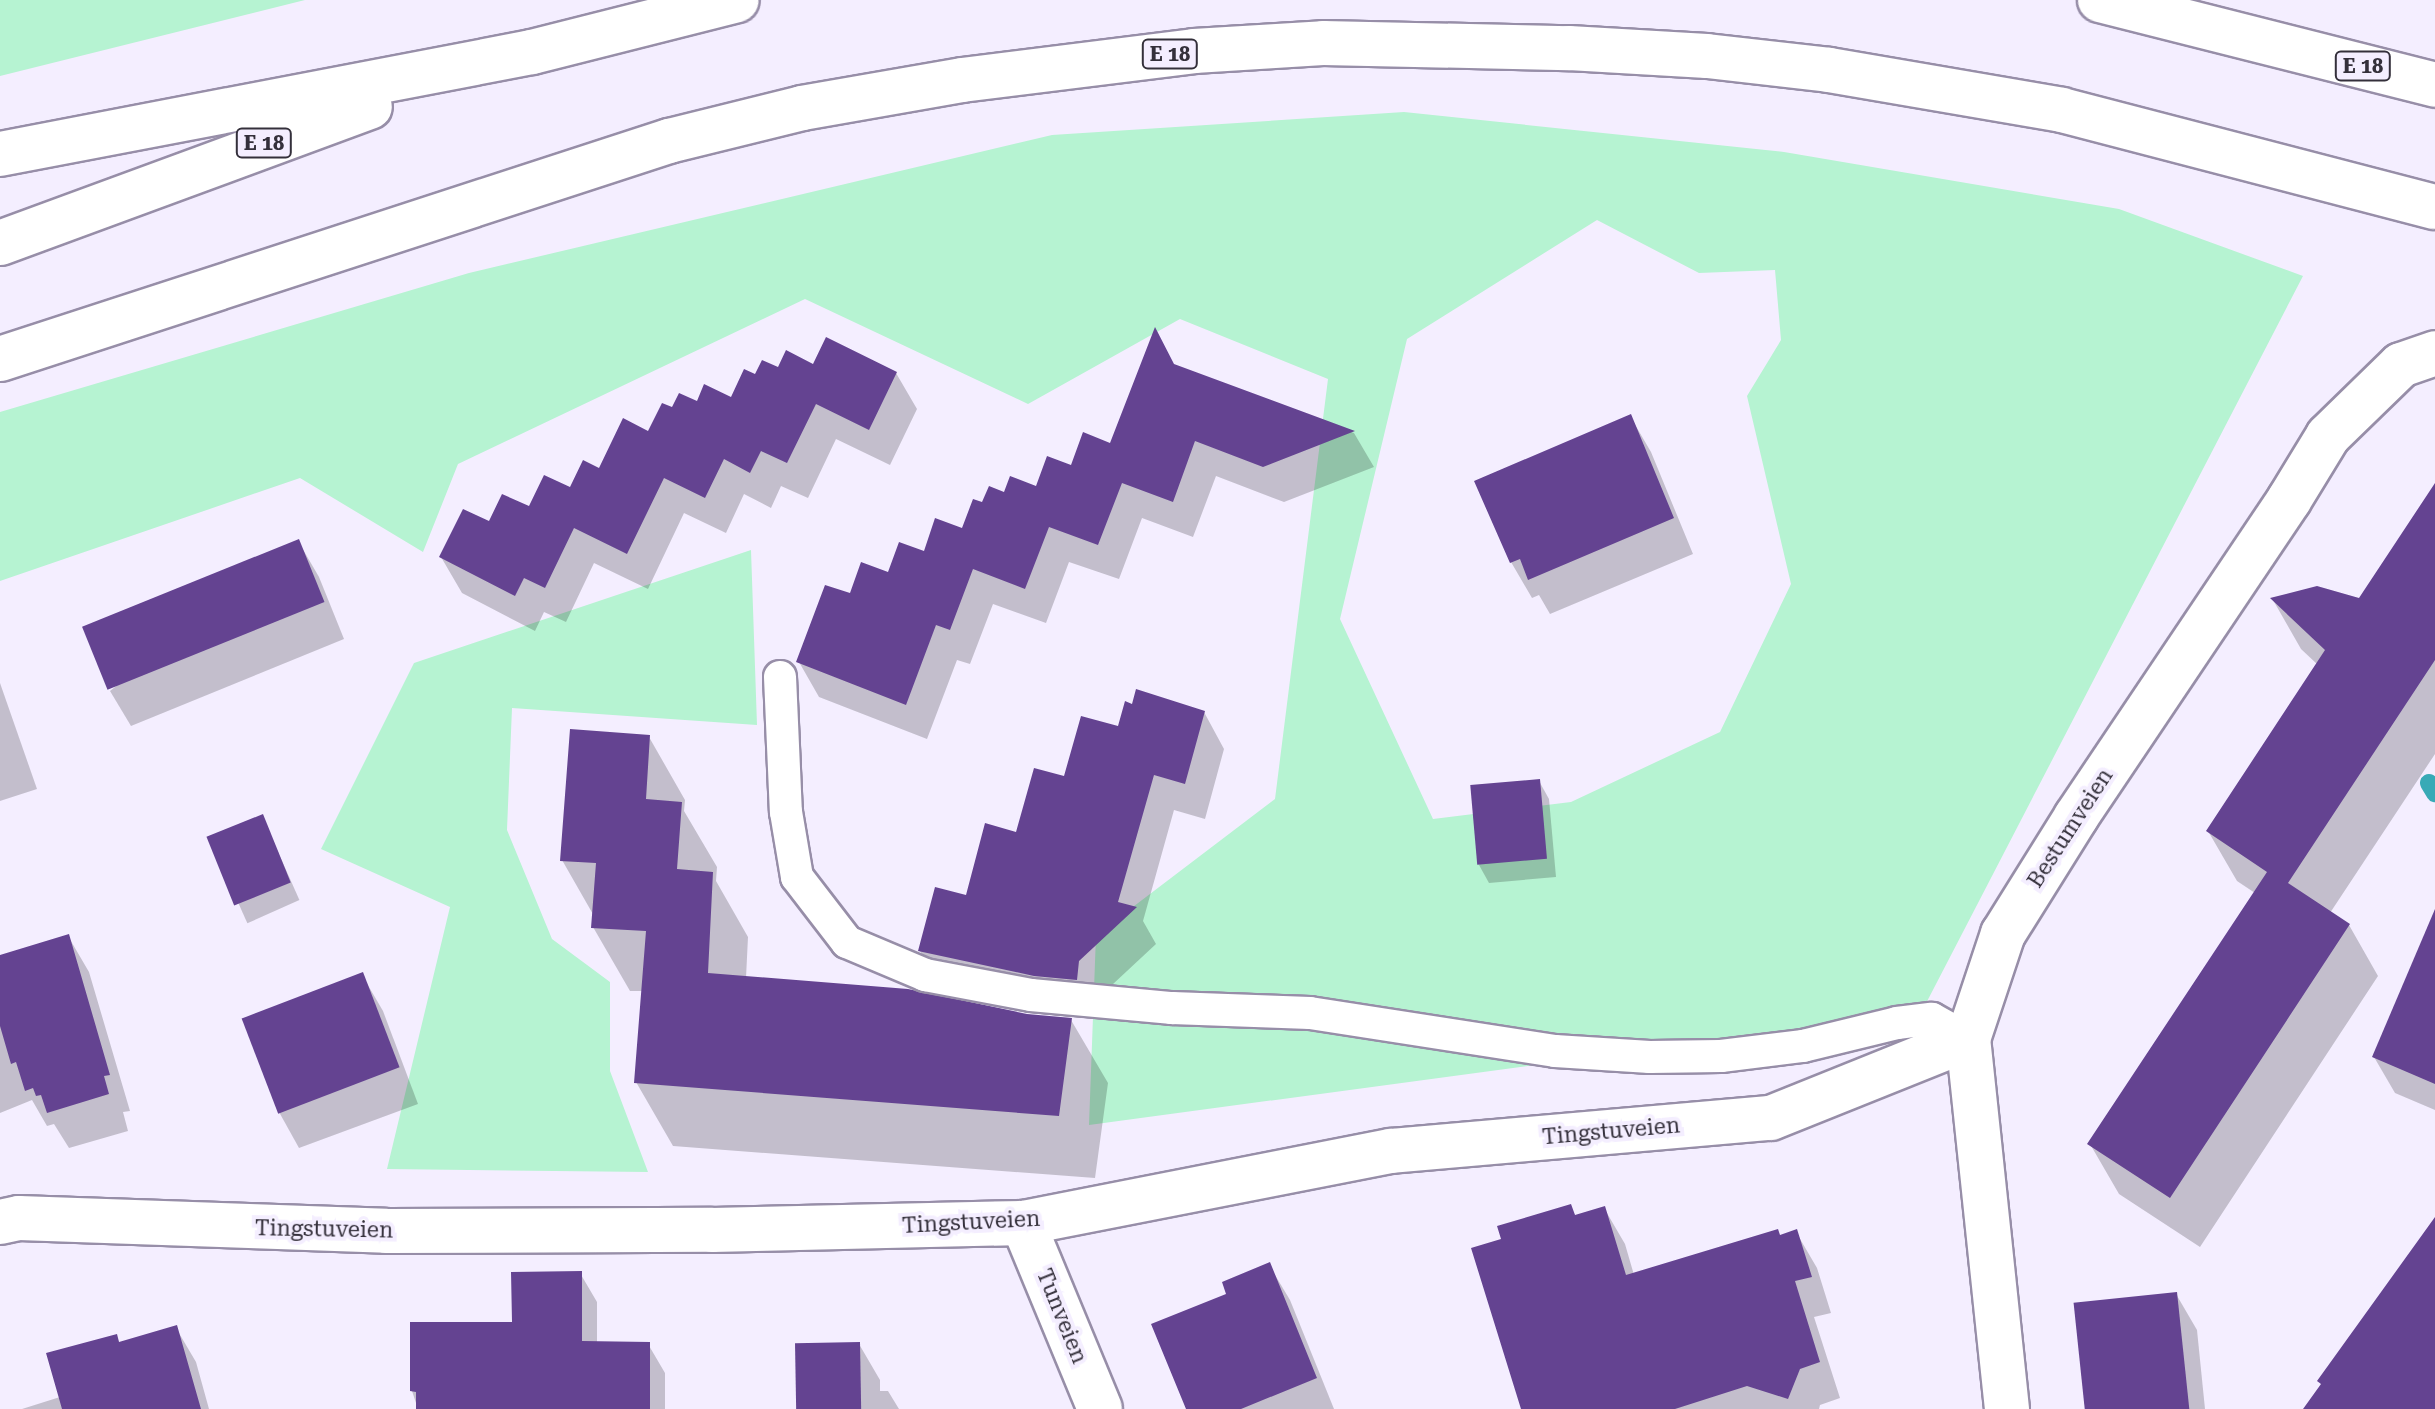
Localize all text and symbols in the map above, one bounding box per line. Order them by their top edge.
road number: E 18 [1140,38,1200,70]
road number: E 18 [2333,50,2393,82]
road number: E 18 [234,127,294,159]
street label: Bestumveien [2022,763,2118,893]
street label: Tingstuveien [1541,1112,1681,1150]
street label: Tingstuveien [901,1205,1041,1239]
street label: Tingstuveien [255,1215,393,1243]
street label: Tunveien [1031,1265,1093,1367]

